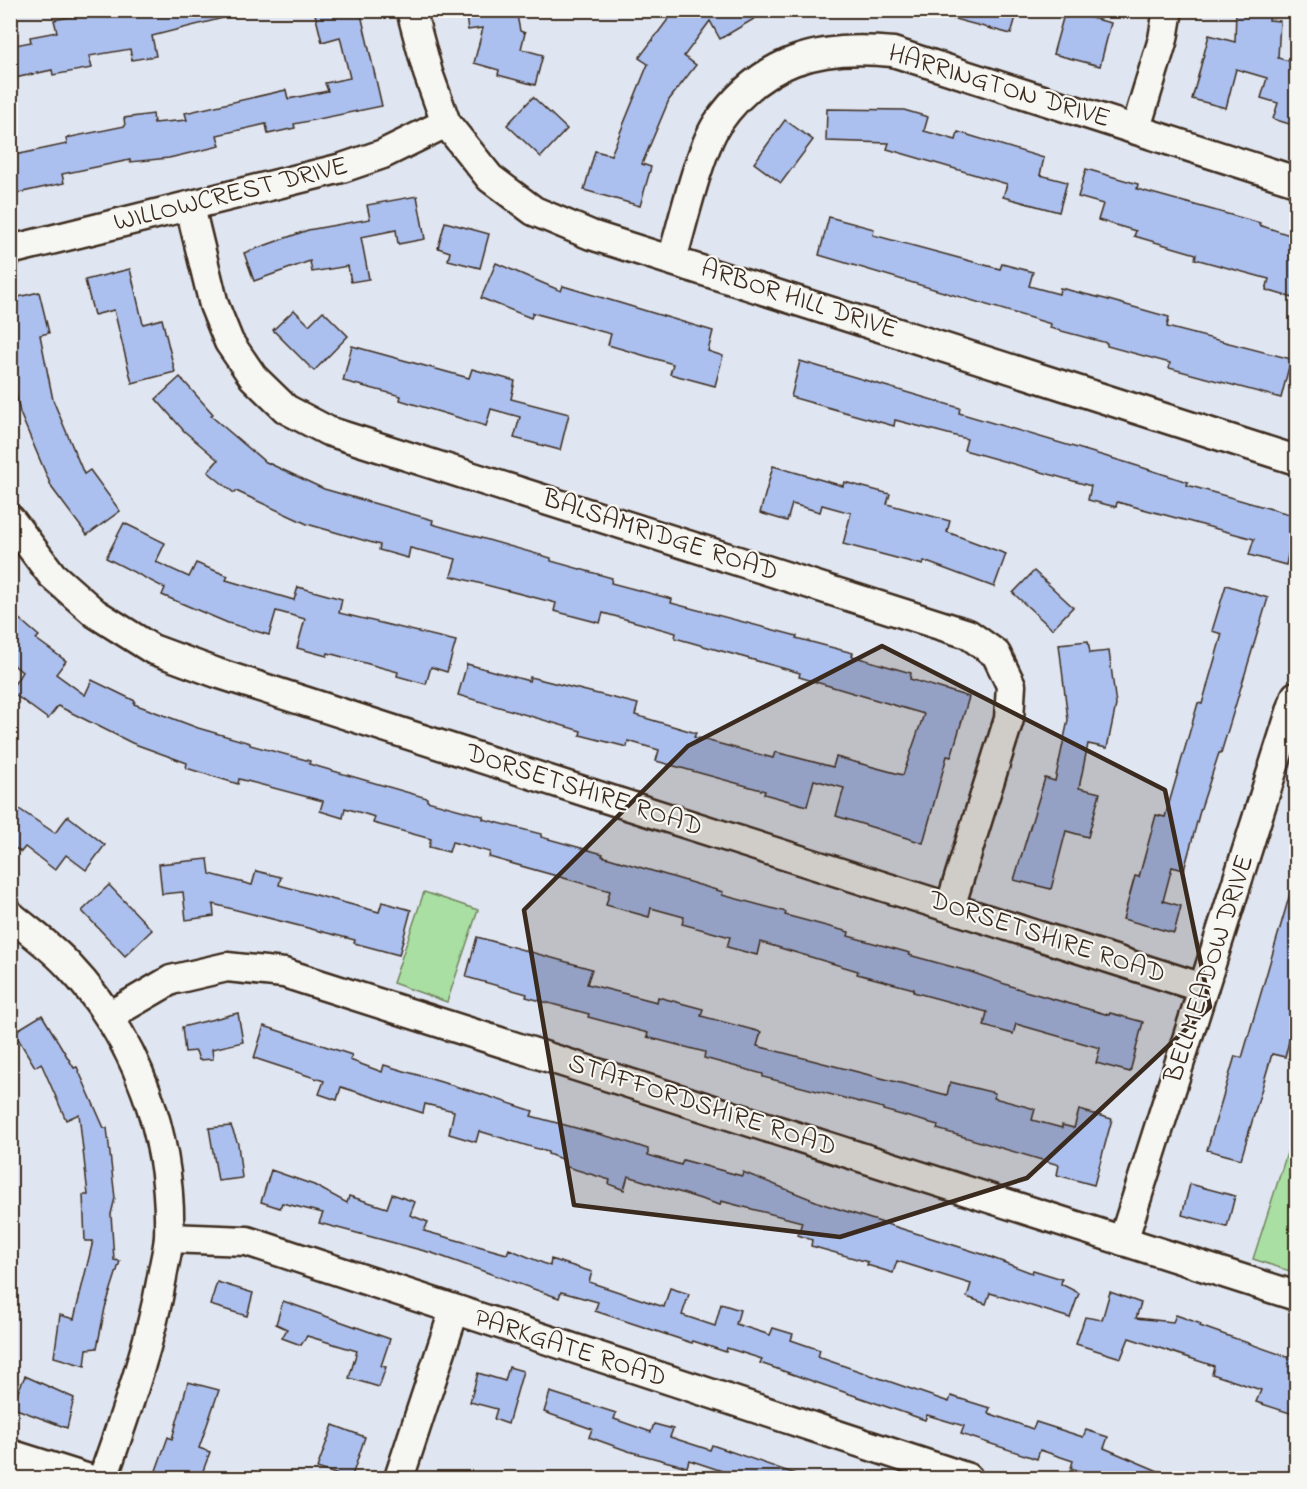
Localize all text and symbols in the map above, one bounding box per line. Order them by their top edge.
street label: HARRINGTON DRIVE [883,35,1115,139]
street label: WILLOWCREST DRIVE [110,147,352,243]
street label: ARBOR HILL DRIVE [696,250,902,350]
street label: BALSAMRIDGE ROAD [536,479,783,593]
street label: DORSETSHIRE ROAD [460,734,707,848]
street label: BELLMEADOW DRIVE [1154,850,1265,1089]
street label: DORSETSHIRE ROAD [923,881,1170,995]
street label: STAFFORDSHIRE ROAD [563,1044,841,1168]
street label: PARKGATE ROAD [469,1300,671,1398]

